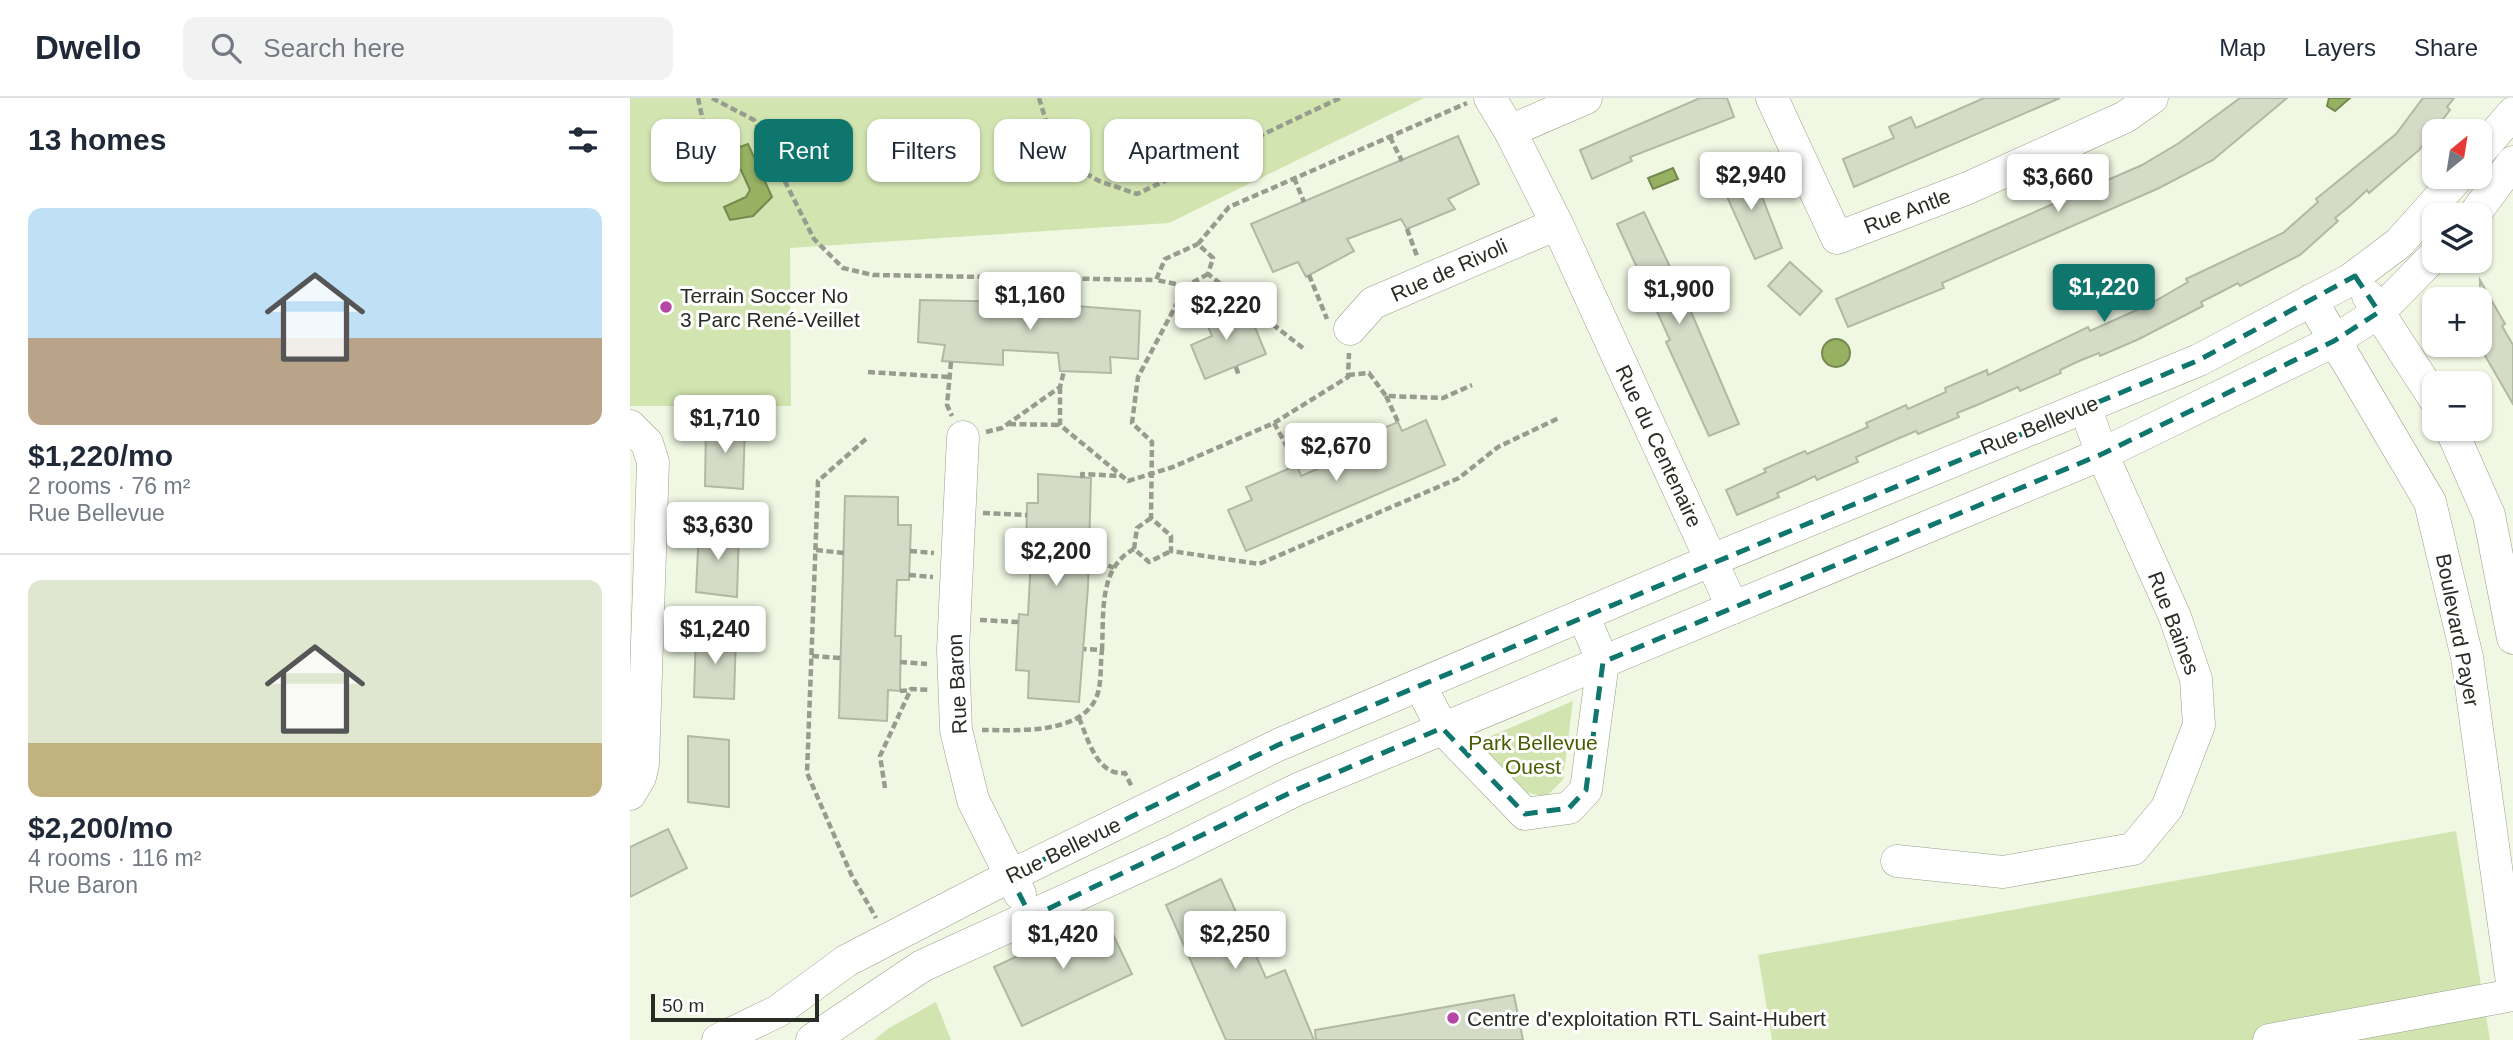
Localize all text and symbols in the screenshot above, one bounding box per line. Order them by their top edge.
search box [183,17,673,80]
text: Dwello [35,29,141,66]
icon: search [207,29,245,67]
text: Search here [263,33,405,63]
text: Map [2219,34,2266,61]
text: Layers [2304,34,2376,61]
text: Share [2414,34,2478,61]
chip: Buy [651,119,740,182]
chip: Rent [754,119,853,182]
chip: Filters [867,119,980,182]
chip: New [994,119,1090,182]
chip: Apartment [1104,119,1263,182]
north arrow [2422,119,2492,189]
map controls [2422,119,2492,441]
icon: filters [564,121,602,159]
text: 13 homes [28,123,166,156]
pin: $2,940 [1694,152,1808,212]
pin: $3,660 [2001,155,2115,214]
text: $2,940 [1716,162,1786,188]
text: $3,660 [2023,164,2093,190]
street label: Rue Antle [1860,184,1954,238]
button: layers [2422,203,2492,273]
street label: Rue de Rivoli [1387,234,1511,306]
icon: home [252,254,378,380]
pin: $1,220 [2047,264,2161,324]
pin: $1,900 [1622,266,1736,326]
pin: $1,160 [973,272,1087,332]
text: $1,220 [2069,274,2139,300]
text: $1,900 [1644,276,1714,302]
text: $1,160 [995,282,1065,308]
pin: $2,220 [1169,282,1283,342]
place label: Terrain Soccer No 3 Parc René-Veillet [680,284,860,331]
button: + [2422,287,2492,357]
text: $2,220 [1191,292,1261,318]
marker: Terrain Soccer No 3 Parc René-Veillet [658,299,674,315]
street label: Rue du Centenaire [1611,361,1707,531]
button: − [2422,371,2492,441]
street label: Rue Bellevue [1977,391,2101,459]
pin: $1,710 [668,396,782,455]
text: $1,710 [690,405,760,431]
pin: $2,670 [1279,424,1393,483]
text: $2,670 [1301,433,1371,459]
text: $1,220/mo [28,439,173,472]
text: 2 rooms · 76 m² [28,473,190,499]
text: Rue Bellevue [28,500,165,526]
pin: $3,630 [661,503,775,562]
text: $3,630 [683,512,753,538]
pin: $2,200 [999,528,1113,588]
text: $2,200 [1021,538,1091,564]
street label: Boulevard Payer [2432,552,2484,708]
street label: Rue Baines [2144,568,2204,678]
pin: $1,240 [658,606,772,666]
text: $1,240 [680,616,750,642]
icon: home [252,626,378,752]
street label: Rue Baron [943,633,971,735]
park label: Park Bellevue Ouest [1468,731,1598,778]
text: $2,200/mo [28,811,173,844]
street label: Rue Bellevue [1002,812,1124,888]
text: 4 rooms · 116 m² [28,845,201,871]
text: Rue Baron [28,872,138,898]
pin: $1,420 [1006,912,1120,971]
pin: $2,250 [1178,912,1292,971]
text: $1,420 [1028,921,1098,947]
text: $2,250 [1200,921,1270,947]
scale bar [651,991,819,1023]
text: 50 m [662,995,704,1016]
place label: Centre d'exploitation RTL Saint-Hubert [1467,1007,1826,1030]
marker: Centre d'exploitation RTL Saint-Hubert [1445,1010,1461,1026]

